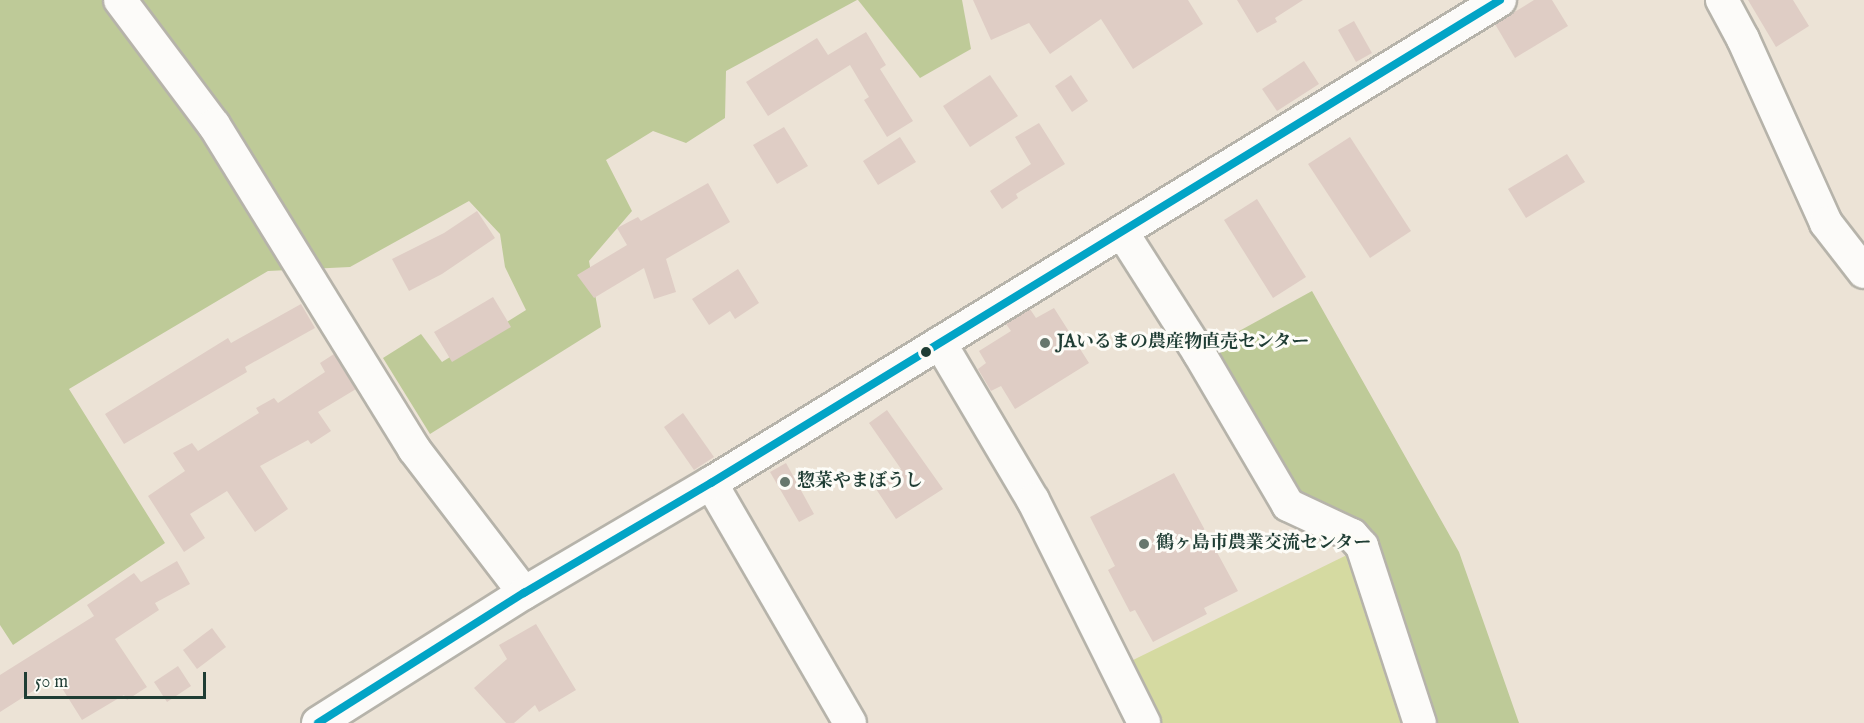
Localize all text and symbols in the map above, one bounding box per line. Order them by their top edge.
place label: JAいるまの農産物直売センター [1057,332,1310,354]
marker: JAいるまの農産物直売センター [1038,336,1052,350]
unlabelled marker [920,346,932,358]
place label: 惣菜やまぼうし [797,471,923,493]
marker: 惣菜やまぼうし [778,475,792,489]
place label: 鶴ヶ島市農業交流センター [1156,533,1372,555]
marker: 鶴ヶ島市農業交流センター [1137,537,1151,551]
scale bar [27,660,208,698]
text: 50 m [35,671,68,694]

